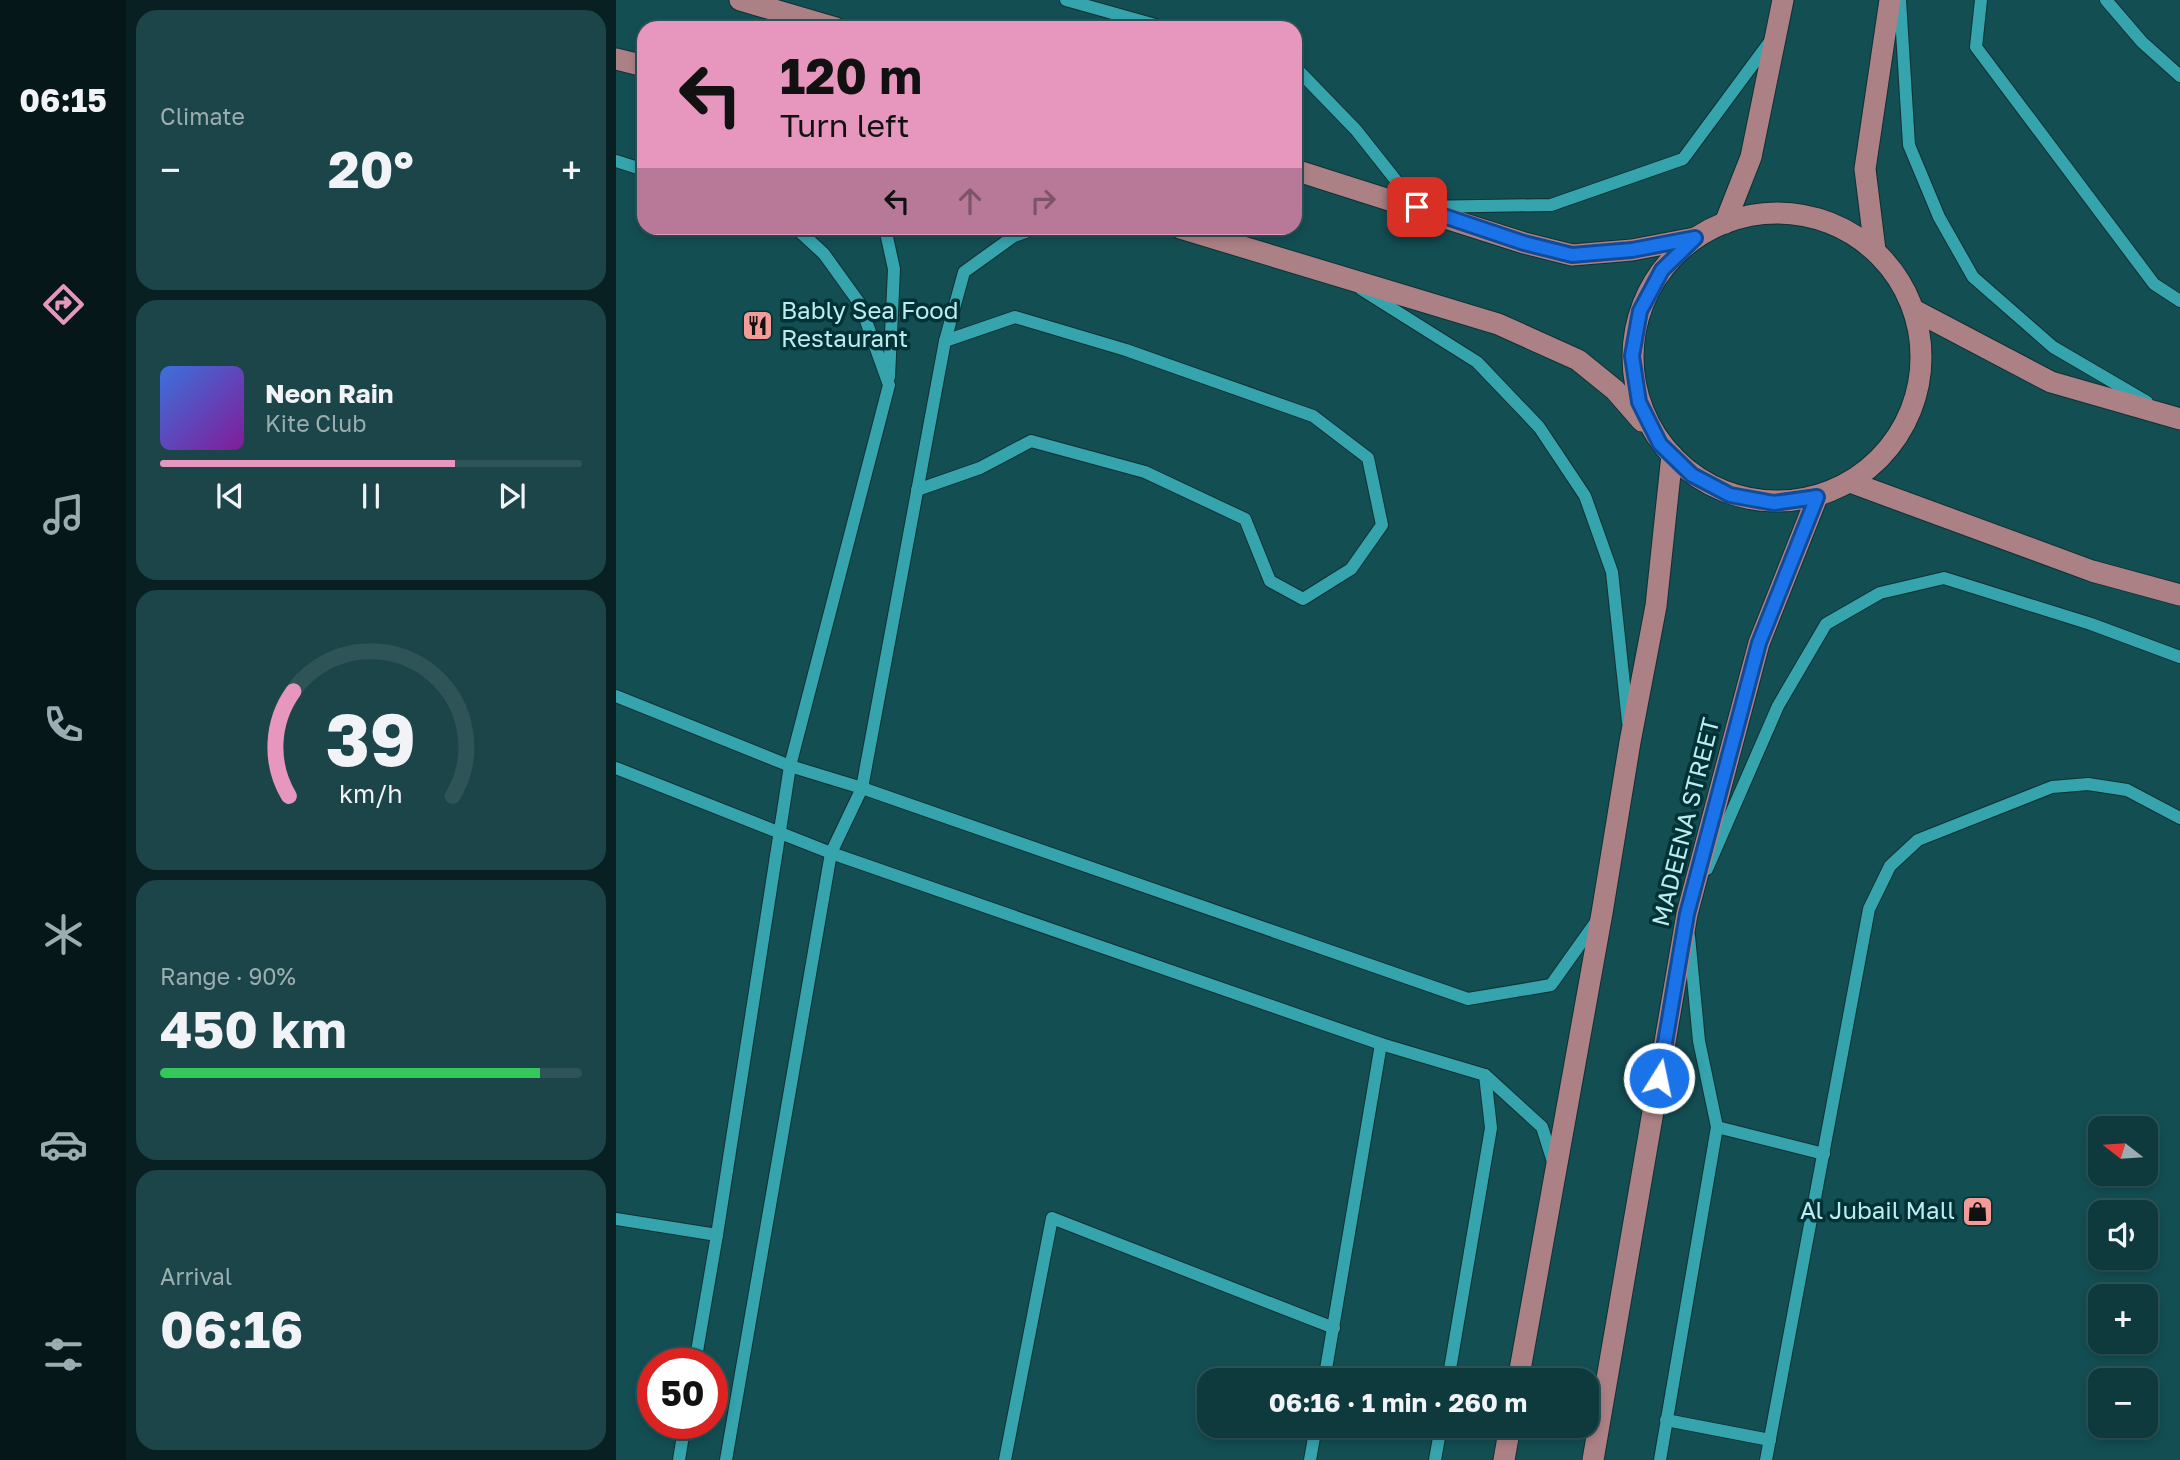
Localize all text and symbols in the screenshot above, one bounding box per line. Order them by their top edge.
text: 120 m [780,46,922,105]
icon: left [665,49,756,140]
text: 06:15 [19,81,107,119]
text: Climate [160,102,245,130]
text: Turn left [780,106,909,144]
text: 20° [328,137,414,199]
text: − [160,147,181,192]
text: + [561,147,582,192]
pin [1387,177,1447,237]
icon: left [878,182,916,220]
icon: ahead [951,182,989,220]
icon: right [1024,182,1062,220]
icon: arrive [1398,188,1436,226]
icon: directions [39,280,88,329]
place label: Bably Sea Food Restaurant [781,295,958,352]
restaurant icon: Bably Sea Food Restaurant [741,308,775,342]
text: Neon Rain [265,378,394,409]
text: Kite Club [265,409,366,437]
icon: previous [211,477,249,515]
icon: pause [352,477,390,515]
icon: next [493,477,531,515]
icon: music [39,490,88,539]
text: 39 [326,695,416,782]
icon: phone [39,700,88,749]
street label: MADEENA STREET [1645,714,1725,929]
text: km/h [339,778,403,809]
icon: climate [39,910,88,959]
text: Range · 90% [160,962,296,990]
text: 450 km [160,997,347,1059]
position arrow [1622,1041,1696,1115]
north arrow [2088,1116,2158,1186]
map controls [2088,1116,2158,1438]
icon: car [39,1120,88,1169]
shop icon: Al Jubail Mall [1961,1194,1995,1228]
place label: Al Jubail Mall [1800,1195,1955,1224]
button: sound [2088,1200,2158,1270]
text: Arrival [160,1262,232,1290]
button: + [2088,1284,2158,1354]
text: 06:16 [160,1297,303,1359]
icon: filters [39,1330,88,1379]
speed limit sign: 50 [637,1348,728,1439]
button: − [2088,1368,2158,1438]
text: 06:16 · 1 min · 260 m [1269,1387,1527,1418]

